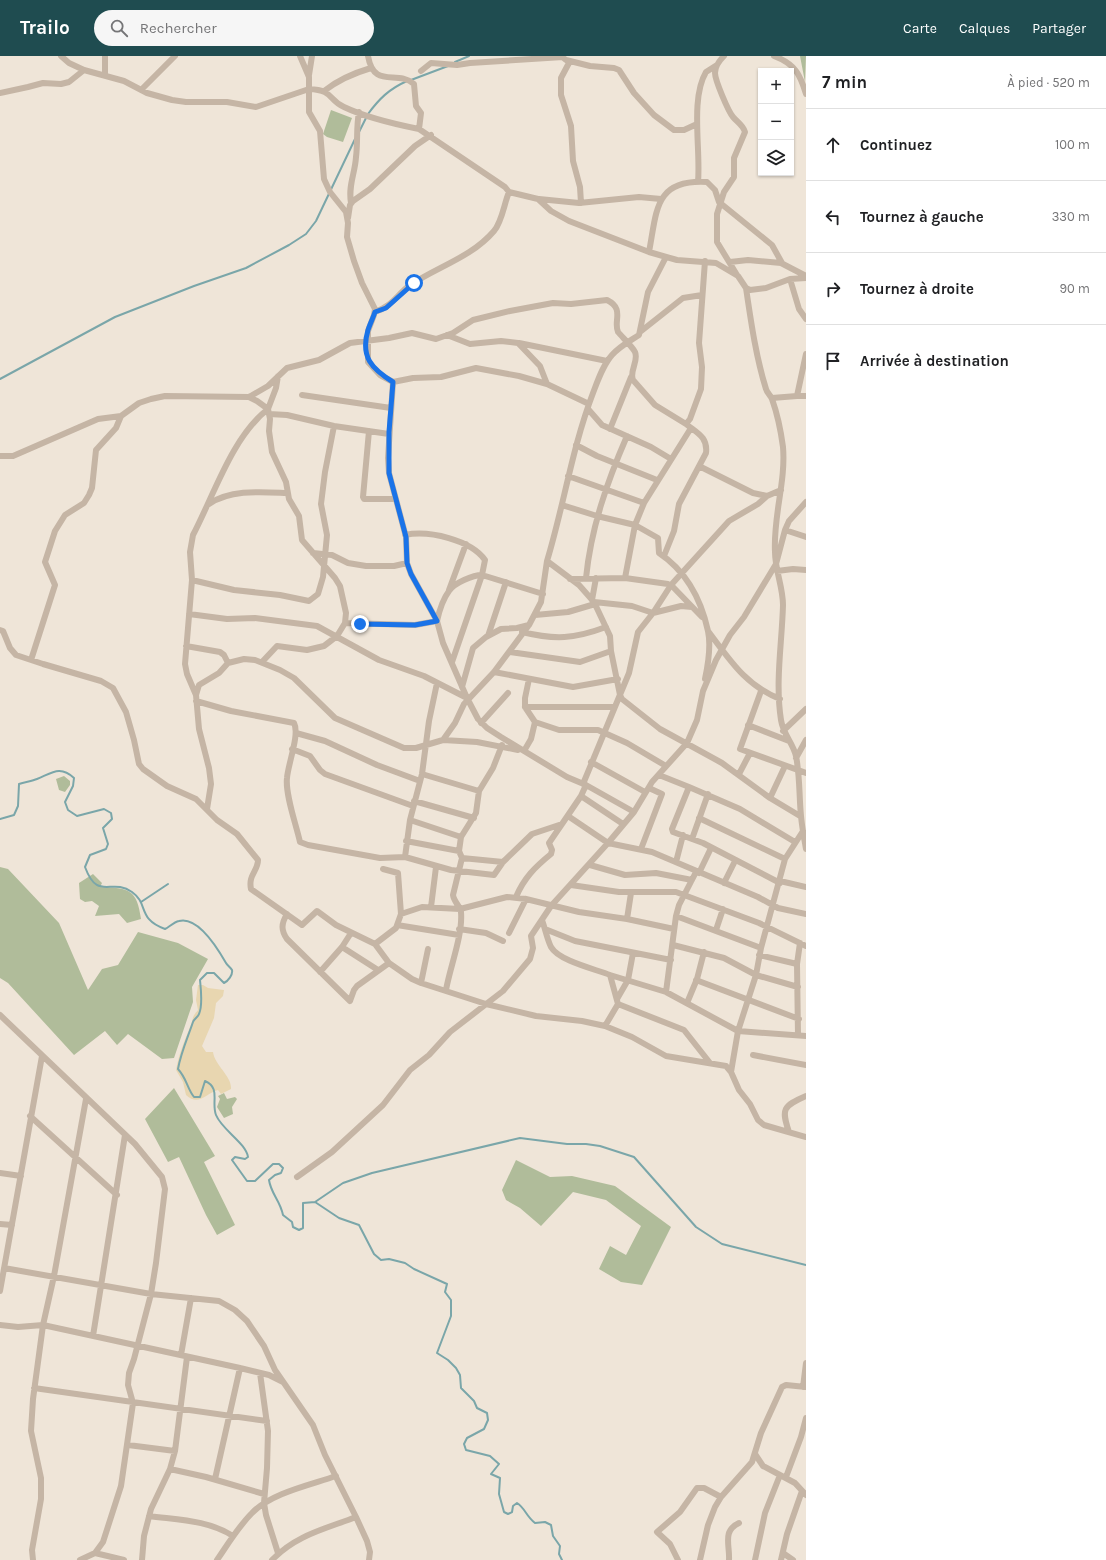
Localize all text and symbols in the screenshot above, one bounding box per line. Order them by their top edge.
search box [94,10,374,46]
text: Trailo [20,17,70,39]
icon: search [108,17,130,39]
text: Rechercher [140,19,217,37]
text: Carte [903,20,937,37]
text: Calques [959,20,1010,37]
text: Partager [1032,20,1086,37]
map controls [758,68,794,176]
button: + [758,68,794,104]
text: 7 min [822,72,867,92]
text: À pied · 520 m [1007,75,1090,90]
button: − [758,104,794,140]
icon: ahead [822,134,844,156]
text: Continuez [860,136,932,154]
text: 100 m [1055,137,1090,152]
button: layers [758,140,794,176]
icon: left [822,206,844,228]
text: Tournez à gauche [860,208,984,226]
text: 330 m [1052,209,1090,224]
route start [405,274,423,292]
icon: right [822,278,844,300]
text: Tournez à droite [860,280,974,298]
text: 90 m [1059,281,1090,296]
icon: arrive [822,350,844,372]
text: Arrivée à destination [860,352,1009,370]
route end [351,615,369,633]

